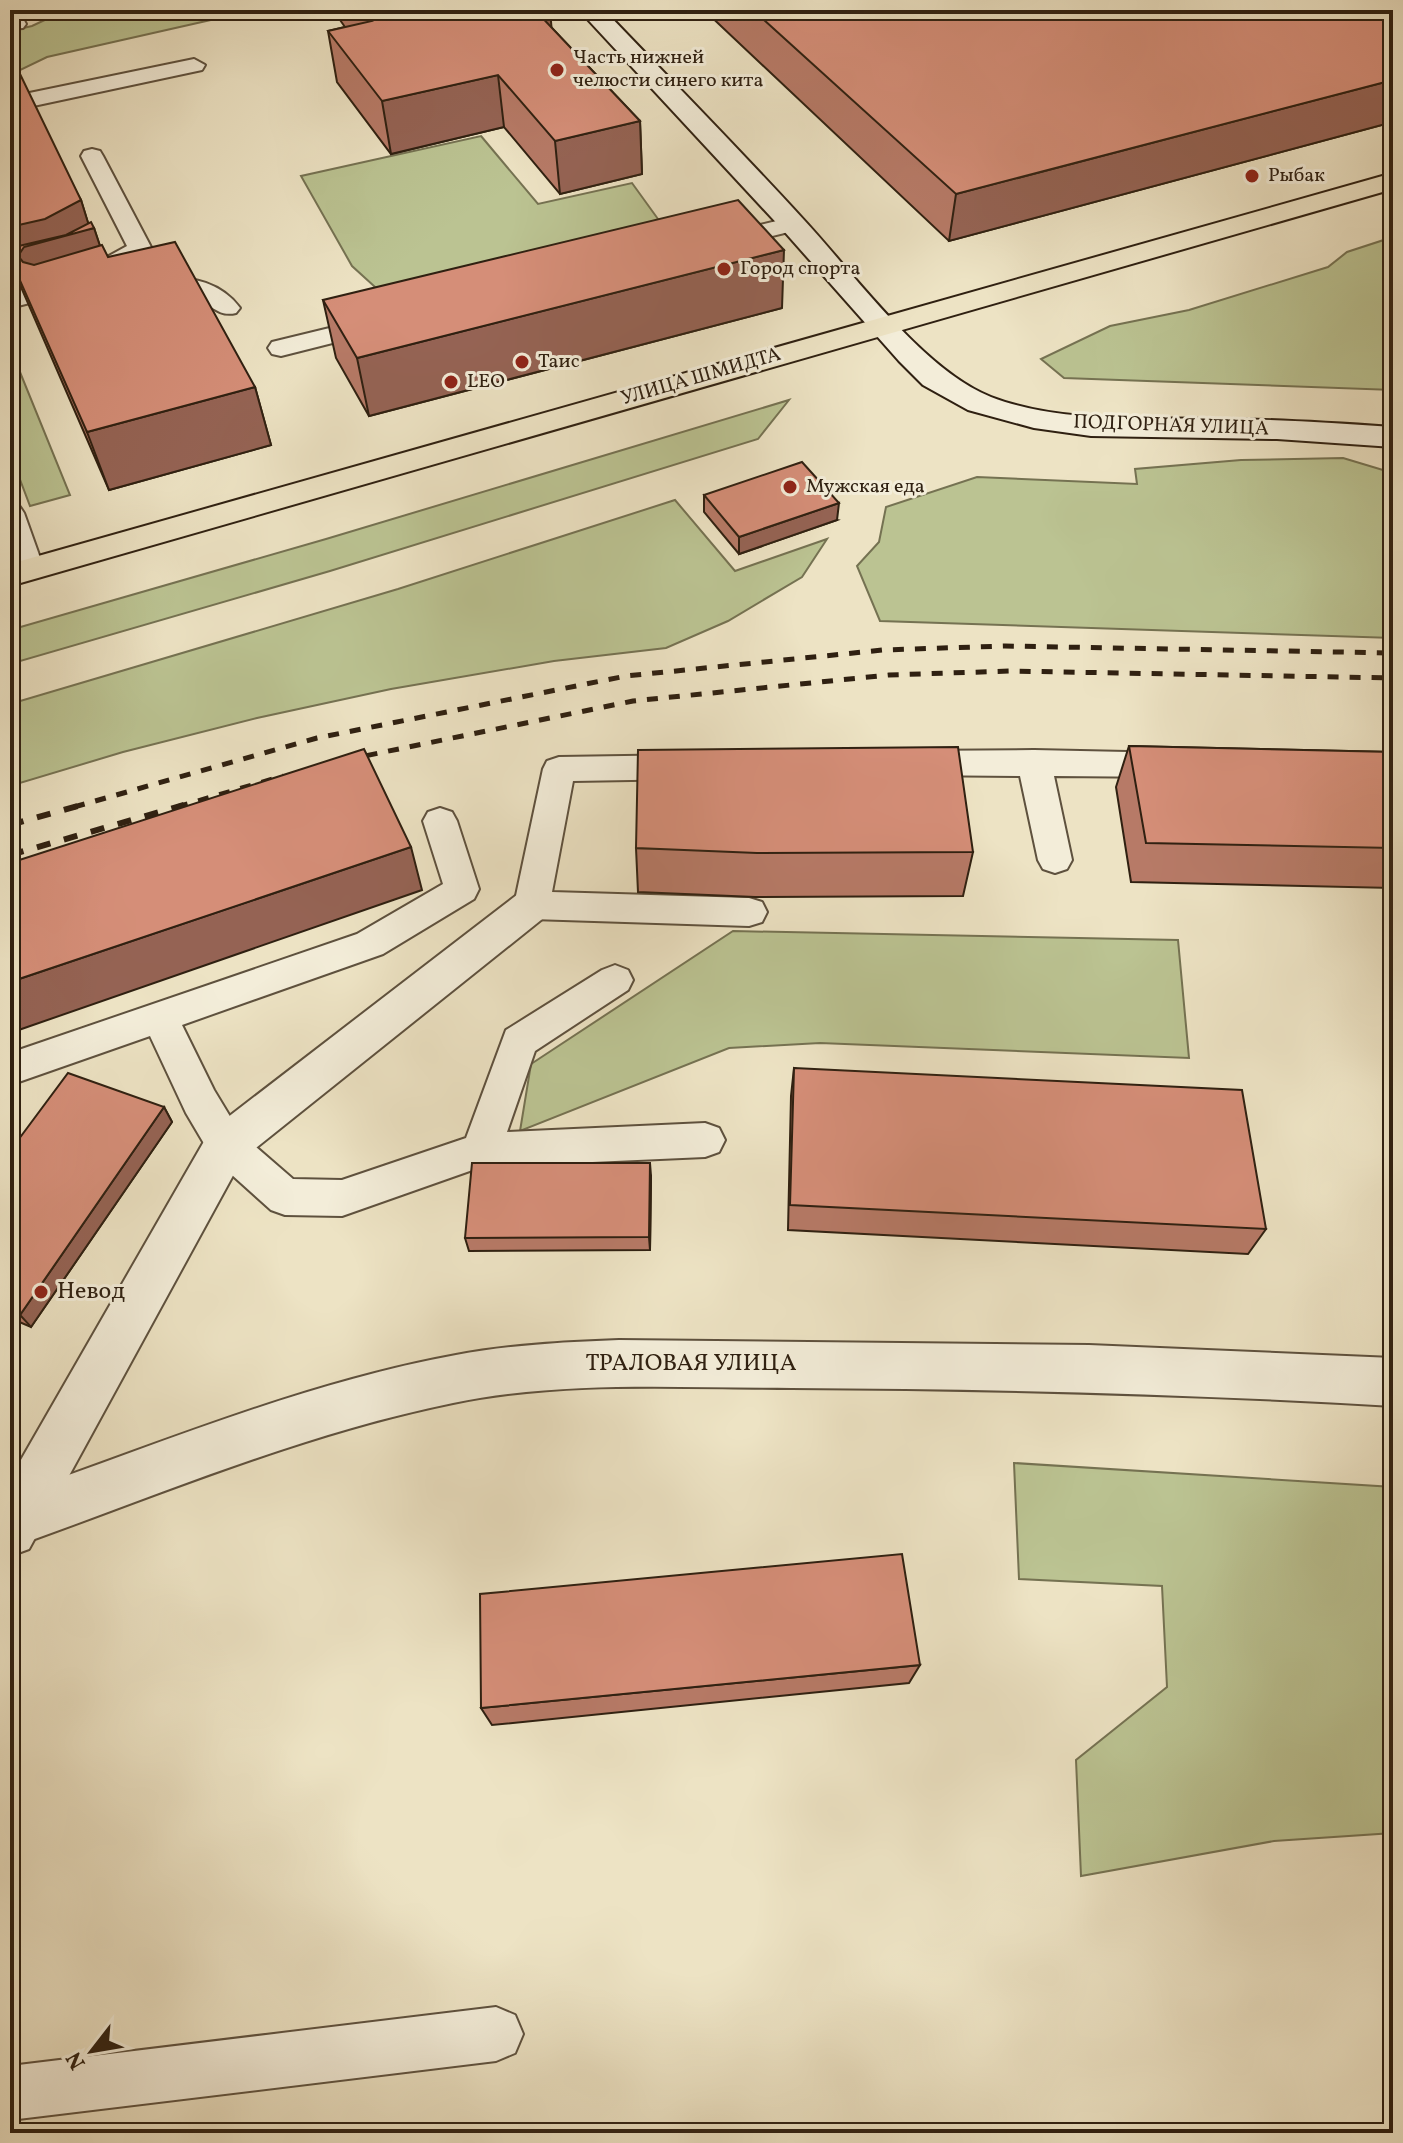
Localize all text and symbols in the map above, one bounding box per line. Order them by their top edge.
place label: Часть нижней челюсти синего кита [573,44,763,95]
marker: Часть нижней челюсти синего кита [548,61,566,79]
place label: Рыбак [1268,162,1325,190]
marker: Рыбак [1243,167,1261,185]
place label: Город спорта [740,255,860,283]
marker: Город спорта [715,260,733,278]
street label: УЛИЦА ШМИДТА [618,341,784,413]
place label: Таис [538,348,580,376]
marker: Таис [513,353,531,371]
place label: LEO [467,368,505,396]
marker: LEO [442,373,460,391]
street label: ПОДГОРНАЯ УЛИЦА [1073,409,1269,443]
place label: Мужская еда [806,473,925,501]
marker: Мужская еда [781,478,799,496]
place label: Невод [57,1275,125,1309]
marker: Невод [32,1283,50,1301]
street label: ТРАЛОВАЯ УЛИЦА [585,1347,797,1381]
north arrow [52,2011,132,2091]
text: N [60,2045,94,2075]

